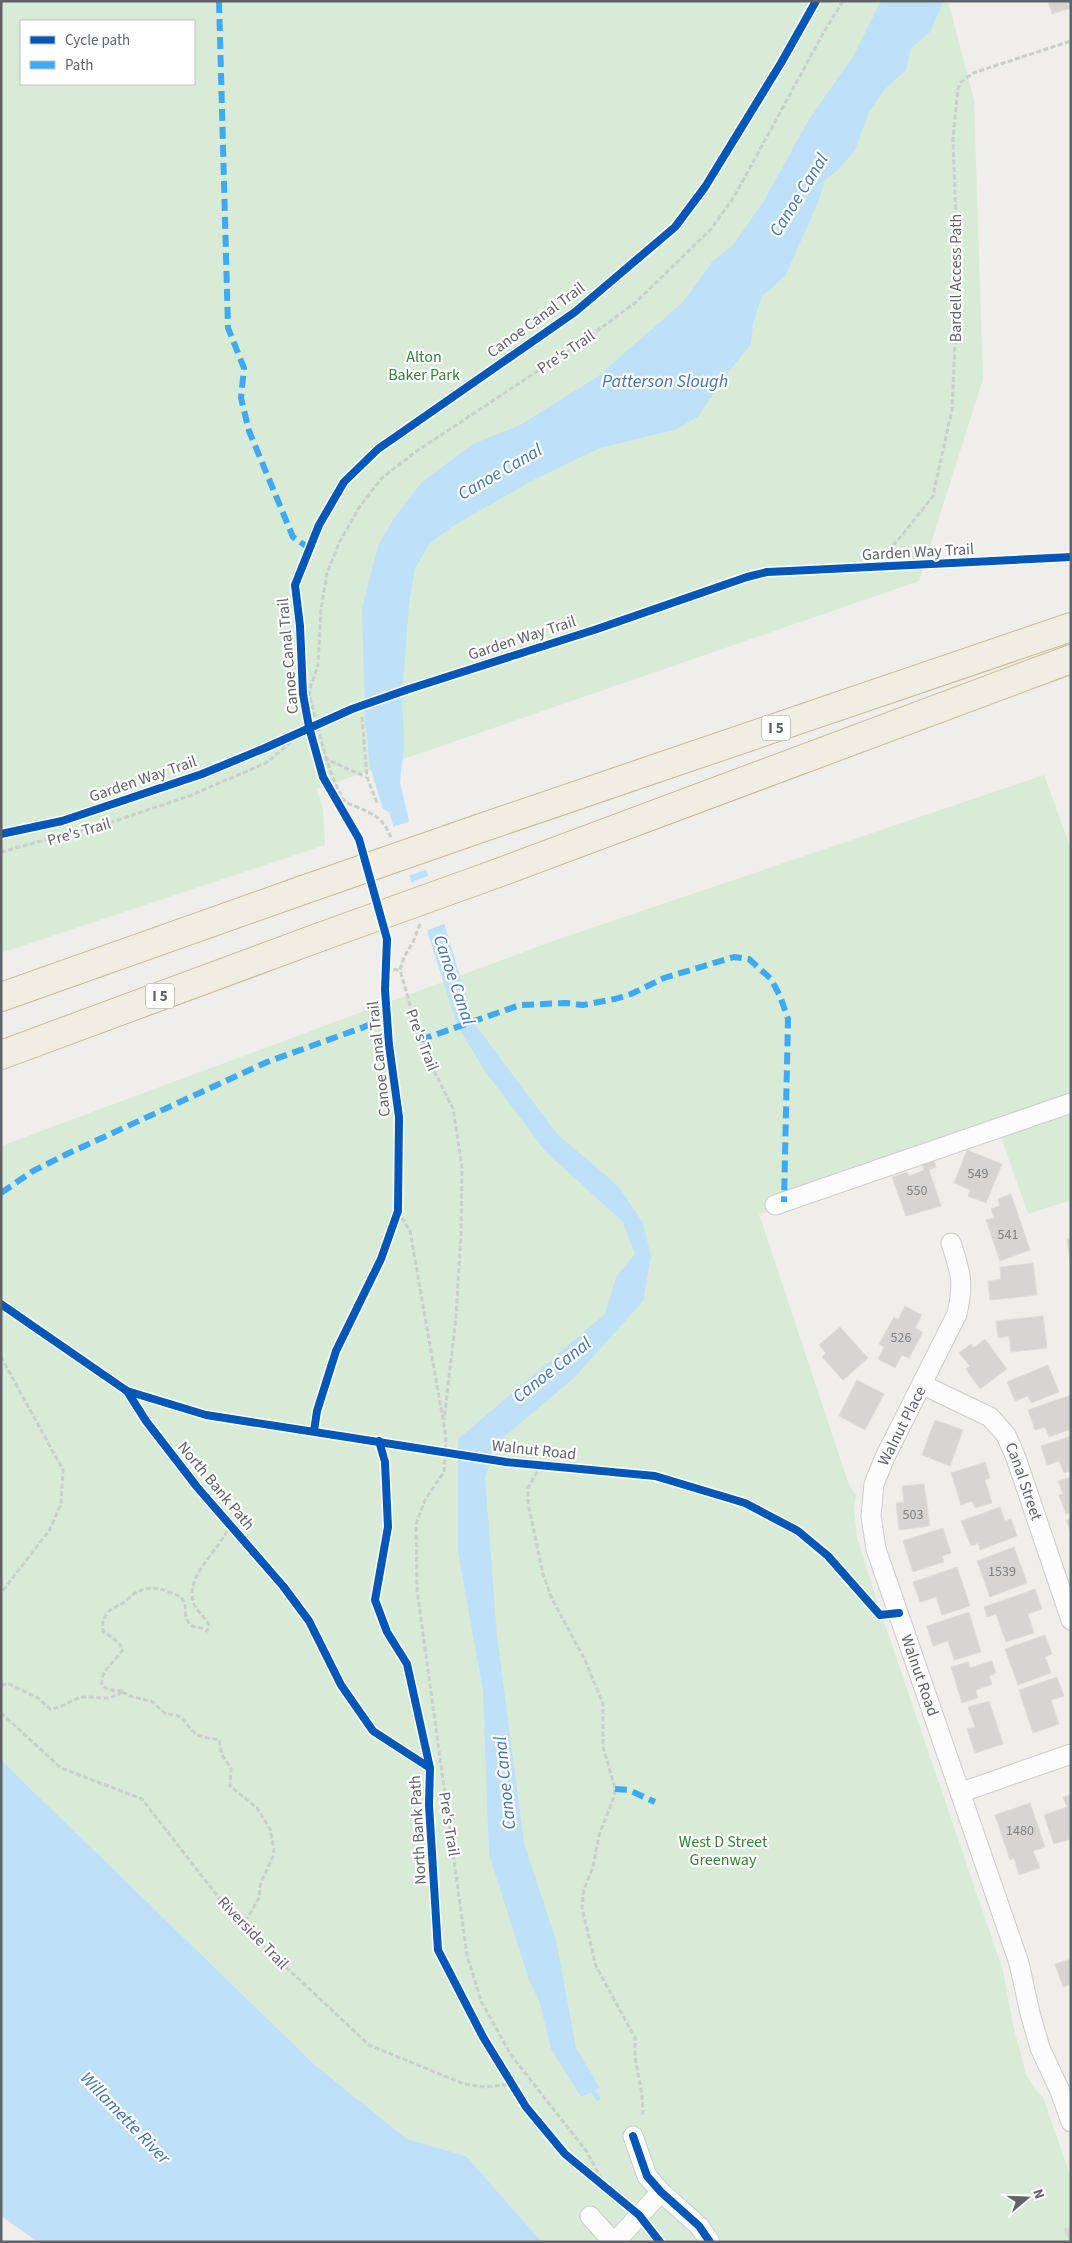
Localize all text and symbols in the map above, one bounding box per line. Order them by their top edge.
legend [20,20,195,85]
text: Cycle path [65,30,130,51]
text: Path [65,55,93,76]
water label: Canoe Canal [764,148,835,241]
street label: Bardell Access Path [945,214,967,342]
street label: Canoe Canal Trail [483,277,589,363]
street label: Pre's Trail [533,325,599,379]
park label: Alton Baker Park [388,346,460,386]
water label: Patterson Slough [602,369,728,394]
water label: Canoe Canal [453,438,547,506]
street label: Garden Way Trail [861,538,975,566]
street label: Canoe Canal Trail [272,597,304,715]
street label: Garden Way Trail [465,610,579,666]
road number: I 5 [762,716,790,740]
street label: Garden Way Trail [86,750,200,808]
street label: Pre's Trail [45,812,113,852]
water label: Canoe Canal [427,932,481,1029]
road number: I 5 [146,984,174,1008]
street label: Canoe Canal Trail [362,1000,396,1118]
street label: Pre's Trail [400,1006,444,1074]
house number: 549 [968,1164,988,1184]
house number: 550 [907,1181,927,1201]
house number: 541 [998,1225,1018,1245]
house number: 526 [891,1328,911,1348]
water label: Canoe Canal [507,1331,597,1409]
street label: Walnut Place [873,1382,931,1470]
street label: Walnut Road [491,1435,577,1465]
street label: North Bank Path [172,1437,260,1535]
street label: Canal Street [999,1439,1048,1524]
house number: 503 [903,1505,923,1525]
house number: 1539 [988,1562,1016,1582]
street label: Walnut Road [895,1632,944,1719]
water label: Canoe Canal [488,1735,522,1831]
street label: North Bank Path [404,1775,432,1885]
street label: Pre's Trail [433,1790,465,1858]
house number: 1480 [1006,1821,1034,1841]
park label: West D Street Greenway [679,1831,768,1871]
street label: Riverside Trail [213,1892,293,1974]
water label: Willamette River [74,2066,176,2170]
north arrow [1002,2173,1052,2223]
text: N [1027,2186,1049,2202]

